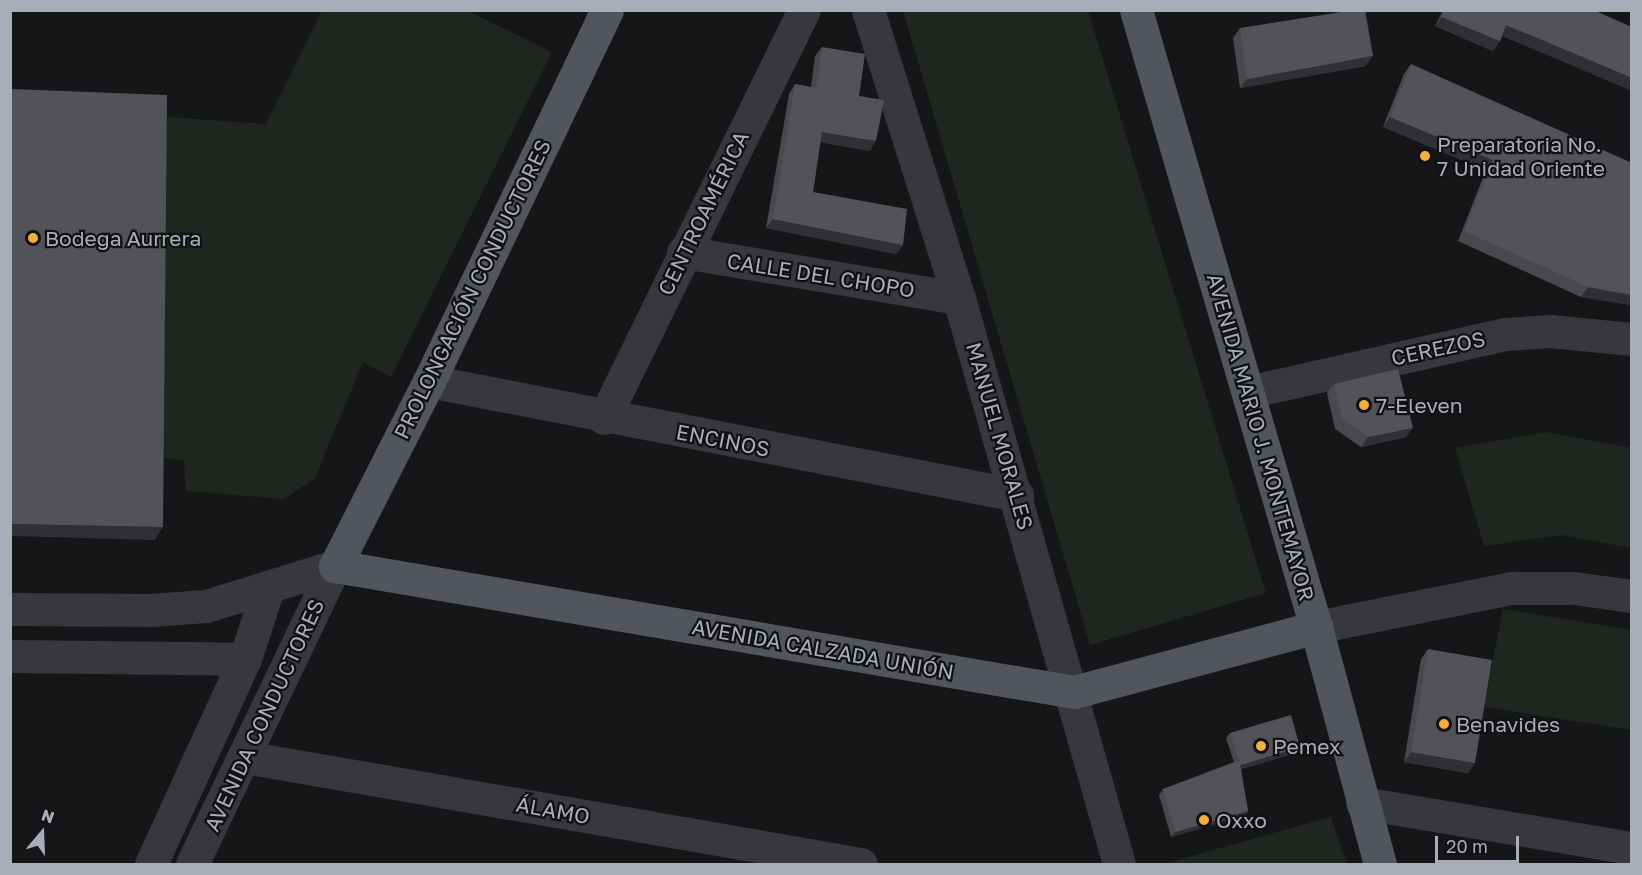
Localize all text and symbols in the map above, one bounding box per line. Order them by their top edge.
street label: CENTROAMÉRICA [652,127,754,299]
place label: Preparatoria No. 7 Unidad Oriente [1437,131,1605,181]
street label: PROLONGACIÓN CONDUCTORES [388,135,556,443]
marker: Preparatoria No. 7 Unidad Oriente [1418,149,1432,163]
place label: Bodega Aurrera [45,225,201,251]
marker: Bodega Aurrera [26,231,40,245]
street label: CALLE DEL CHOPO [725,248,917,302]
street label: AVENIDA MARIO J. MONTEMAYOR [1202,270,1320,604]
street label: CEREZOS [1389,326,1487,370]
street label: MANUEL MORALES [961,339,1039,533]
place label: 7-Eleven [1376,392,1463,418]
marker: 7-Eleven [1357,398,1371,412]
street label: ENCINOS [674,419,772,461]
street label: AVENIDA CONDUCTORES [199,595,329,835]
street label: AVENIDA CALZADA UNIÓN [690,614,956,684]
place label: Benavides [1456,711,1560,737]
marker: Benavides [1437,717,1451,731]
place label: Pemex [1273,733,1341,759]
marker: Pemex [1254,739,1268,753]
street label: ÁLAMO [514,791,592,829]
north arrow [12,803,72,863]
text: N [39,805,57,827]
place label: Oxxo [1216,807,1267,833]
marker: Oxxo [1197,813,1211,827]
scale bar [1438,824,1522,862]
text: 20 m [1446,835,1488,857]

